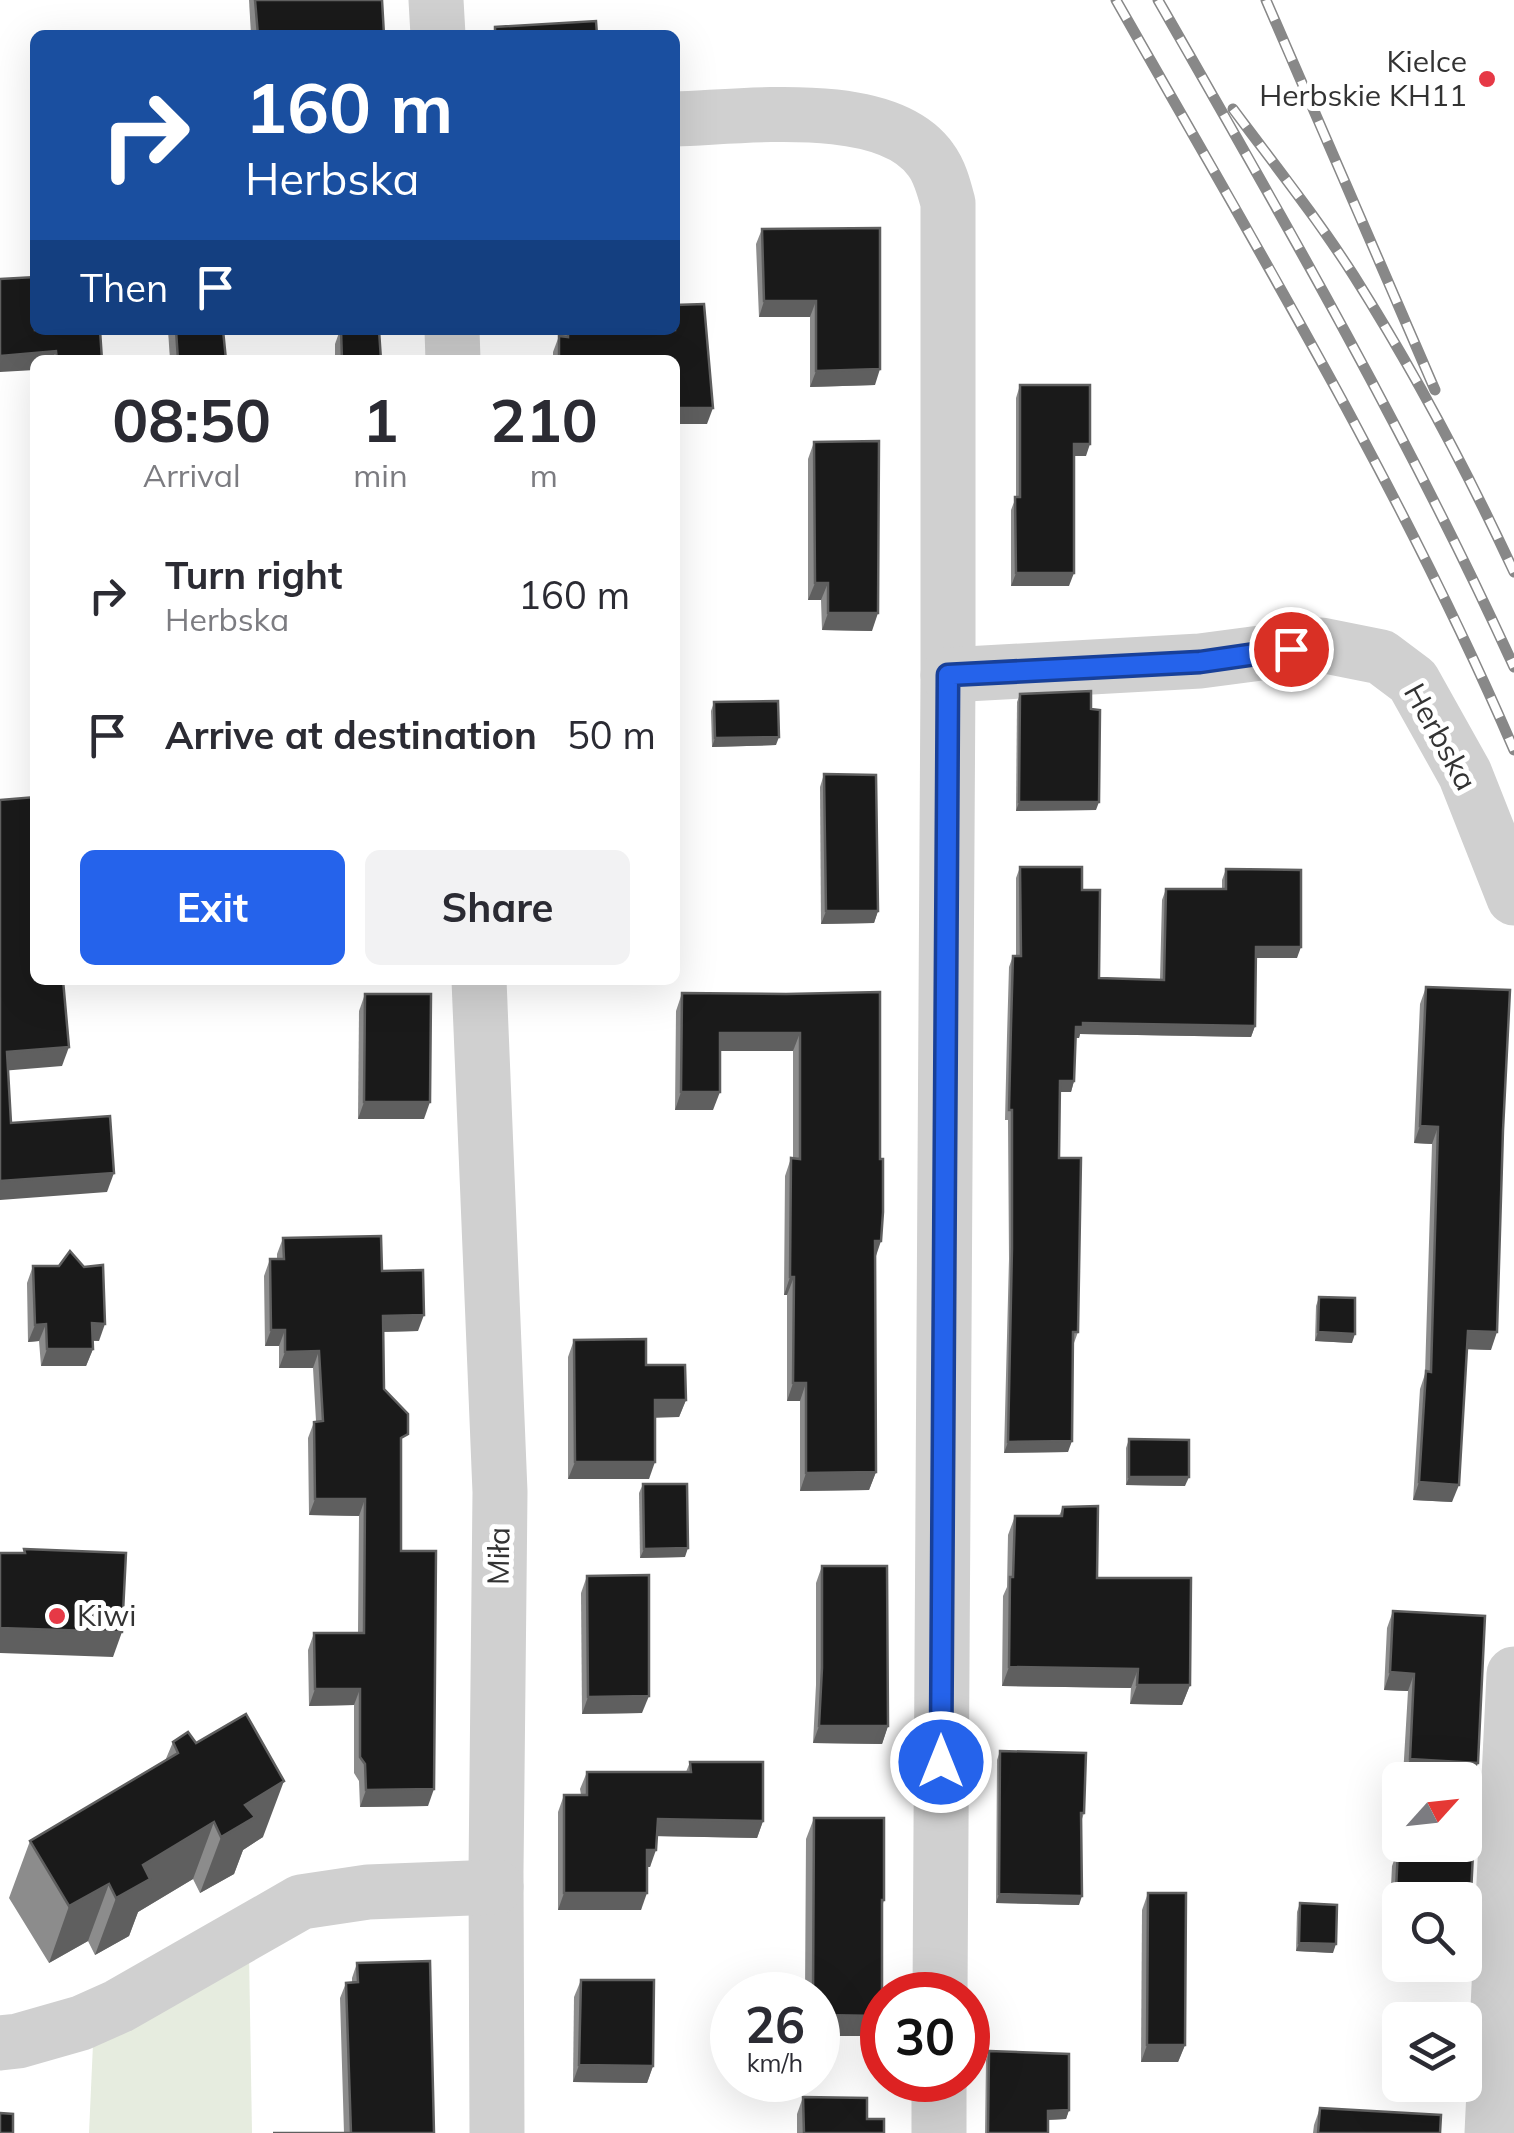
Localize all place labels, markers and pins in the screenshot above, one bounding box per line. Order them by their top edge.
place label: Kielce Herbskie KH11 [1259,42,1467,114]
marker: Kielce Herbskie KH11 [1476,68,1498,90]
pin [1249,607,1334,692]
place label: Kiwi [77,1596,136,1634]
marker: Kiwi [46,1605,68,1627]

